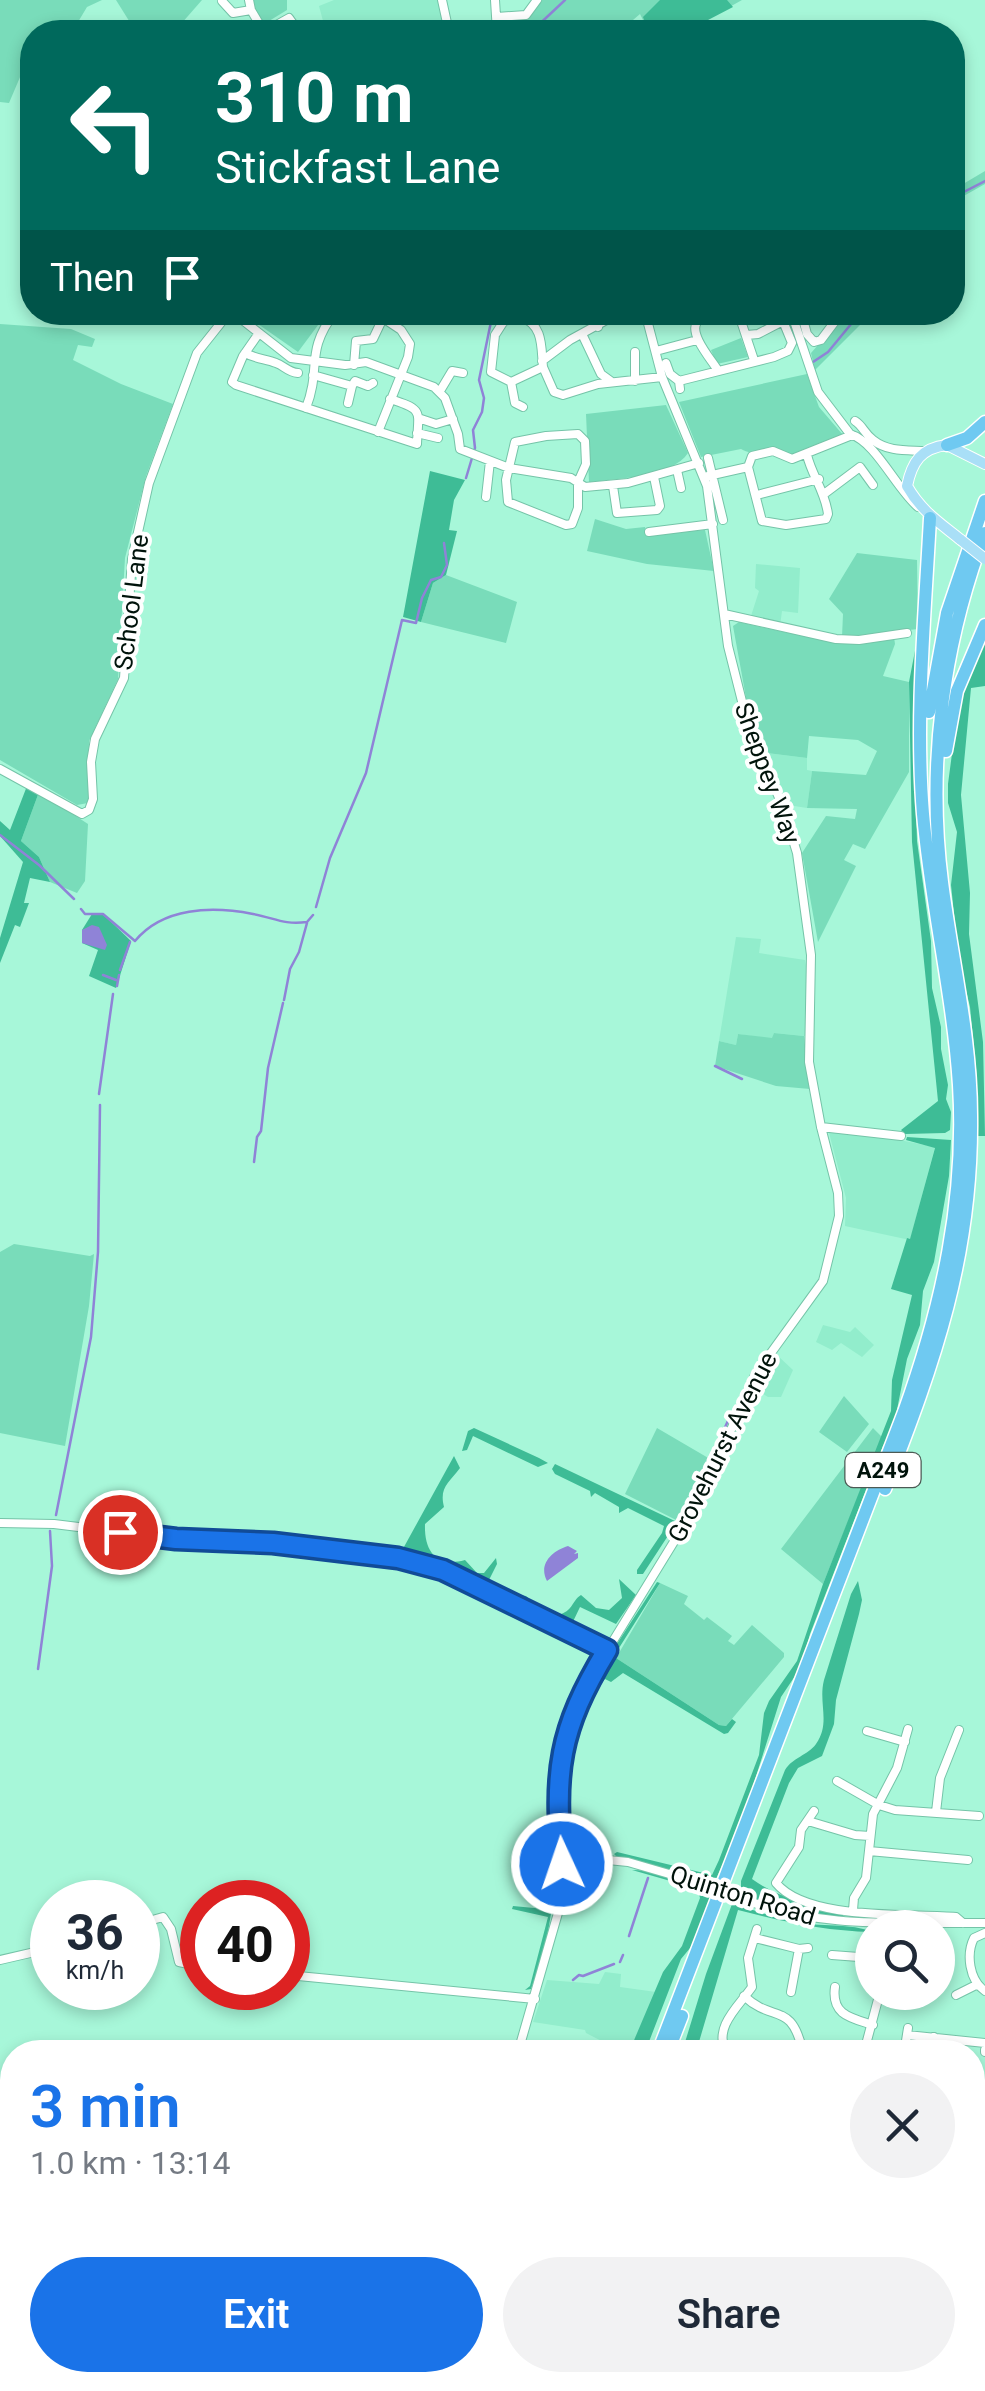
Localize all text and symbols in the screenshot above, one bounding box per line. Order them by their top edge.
text: 310 m [215,57,414,139]
icon: left [50,60,180,190]
text: Stickfast Lane [215,141,500,194]
icon: arrive [155,250,210,305]
text: Then [50,256,135,300]
street label: School Lane [109,532,154,672]
street label: Sheppey Way [729,699,807,848]
street label: Grovehurst Avenue [662,1347,783,1547]
road number: A249 [846,1453,920,1487]
pin [78,1490,163,1575]
icon: arrive [93,1505,148,1560]
position arrow [510,1812,614,1916]
street label: Quinton Road [667,1860,819,1931]
speed limit sign: 40 [180,1880,310,2010]
text: 36 [66,1904,124,1962]
map controls [855,1910,955,2010]
button: search [855,1910,955,2010]
text: km/h [66,1956,124,1985]
text: 3 min [30,2071,180,2142]
button: close [850,2073,955,2178]
text: 1.0 km · 13:14 [30,2144,231,2182]
button: Exit [30,2257,483,2372]
button: Share [503,2257,955,2372]

